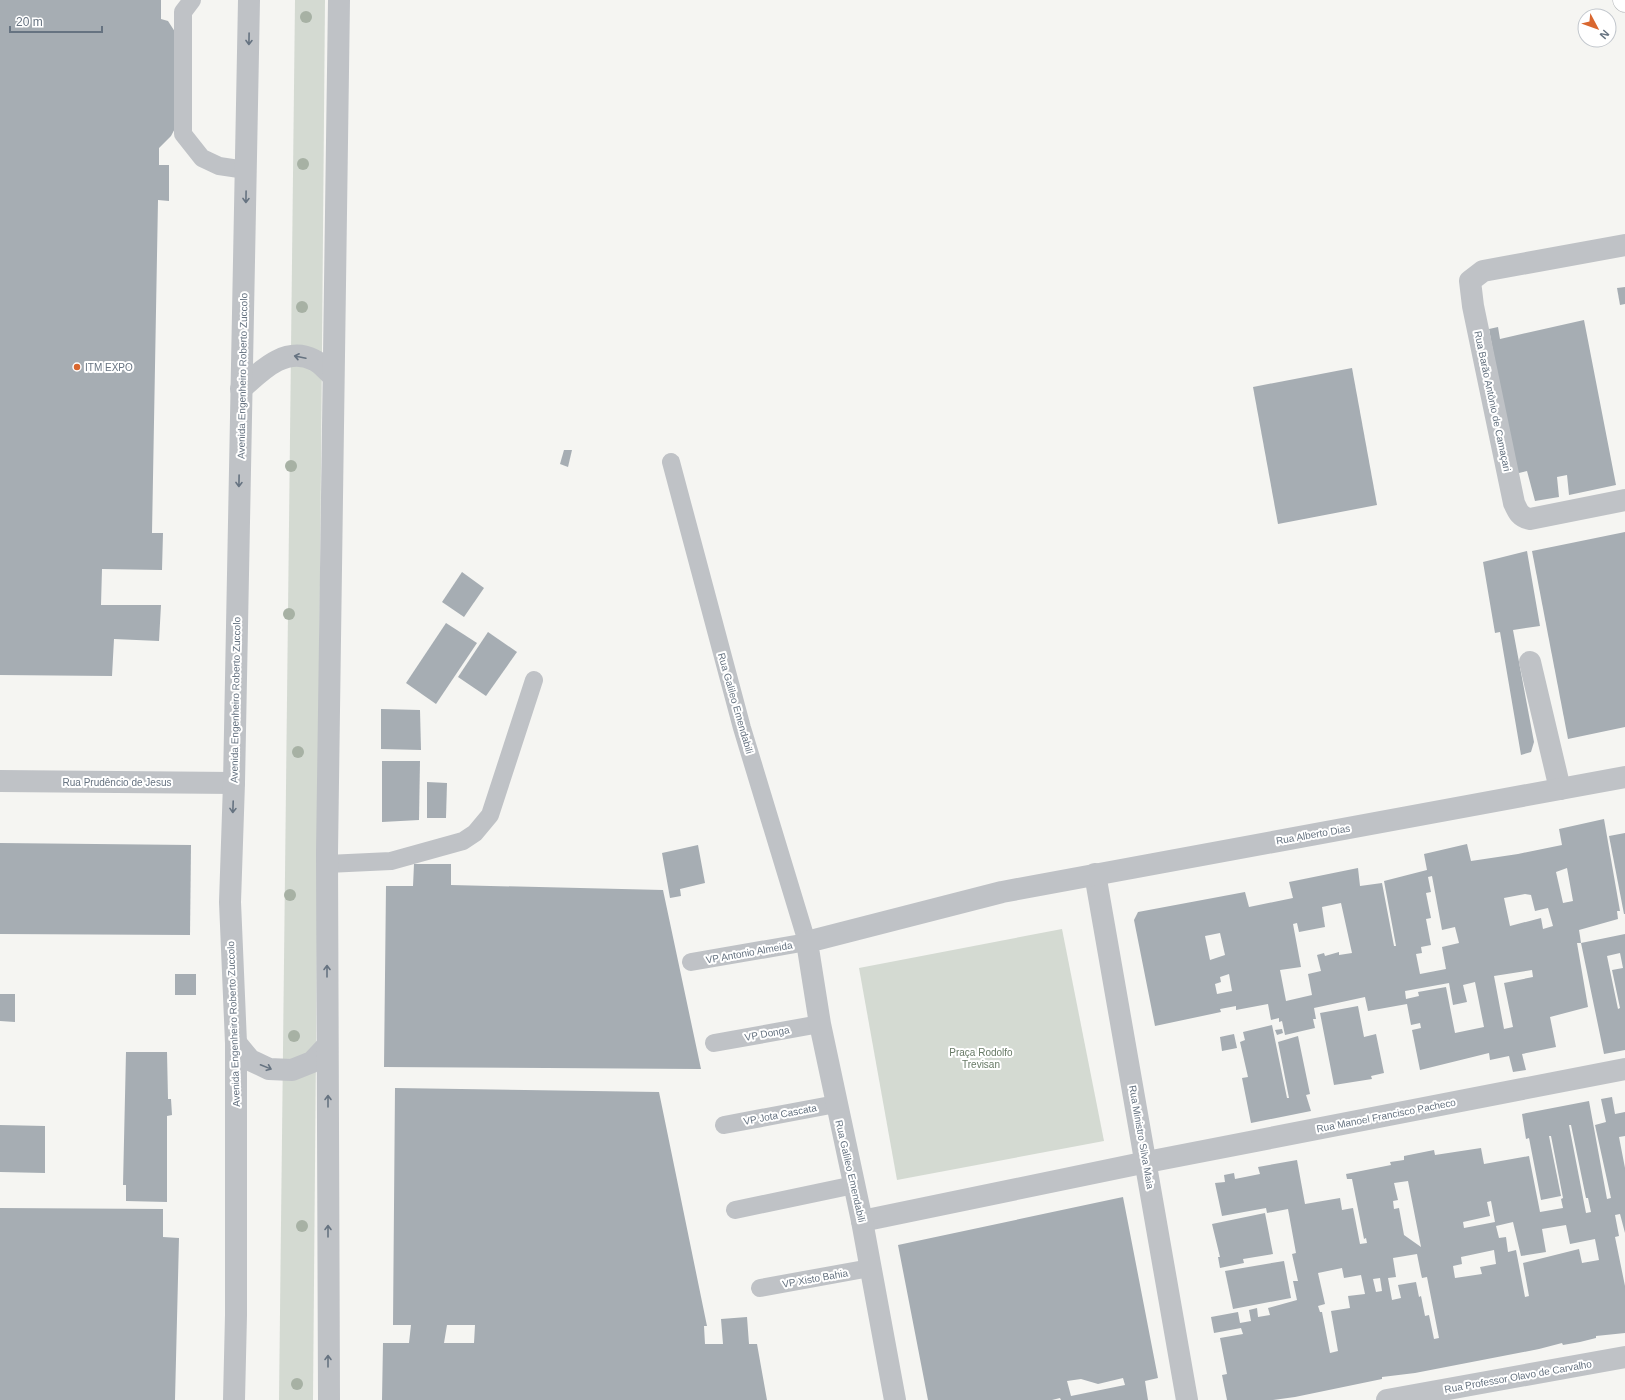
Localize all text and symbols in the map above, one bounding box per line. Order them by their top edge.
scale bar [10,8,102,34]
north arrow [1577,8,1617,48]
text: 20 m [16,15,43,29]
text: N [1597,28,1612,42]
one-way arrow [245,32,253,45]
one-way arrow [242,190,250,203]
street label: Avenida Engenheiro Roberto Zuccolo [236,292,249,459]
street label: Rua Barão Antônio de Camaçari [1472,330,1513,472]
one-way arrow [294,352,307,360]
marker: ITM EXPO [72,362,82,372]
place label: ITM EXPO [85,362,133,373]
one-way arrow [236,474,243,487]
street label: Avenida Engenheiro Roberto Zuccolo [229,616,242,783]
street label: Rua Galileo Emendabili [716,651,755,755]
street label: Rua Prudêncio de Jesus [63,777,171,788]
one-way arrow [229,800,237,813]
street label: Rua Alberto Dias [1275,823,1351,846]
street label: VP Antonio Almeida [705,939,794,966]
street label: Avenida Engenheiro Roberto Zuccolo [225,940,242,1107]
one-way arrow [323,965,331,978]
street label: VP Donga [744,1024,791,1043]
park label: Praça Rodolfo Trevisan [949,1047,1013,1070]
one-way arrow [259,1063,271,1071]
street label: Rua Ministro Silva Maia [1127,1084,1156,1190]
one-way arrow [324,1095,332,1108]
street label: Rua Manoel Francisco Pacheco [1315,1096,1457,1134]
street label: VP Jota Cascata [743,1102,818,1127]
street label: Rua Galileo Emendabili [833,1119,868,1223]
one-way arrow [324,1225,332,1238]
street label: VP Xisto Bahia [781,1267,849,1290]
one-way arrow [324,1355,332,1368]
street label: Rua Professor Olavo de Carvalho [1444,1358,1593,1395]

